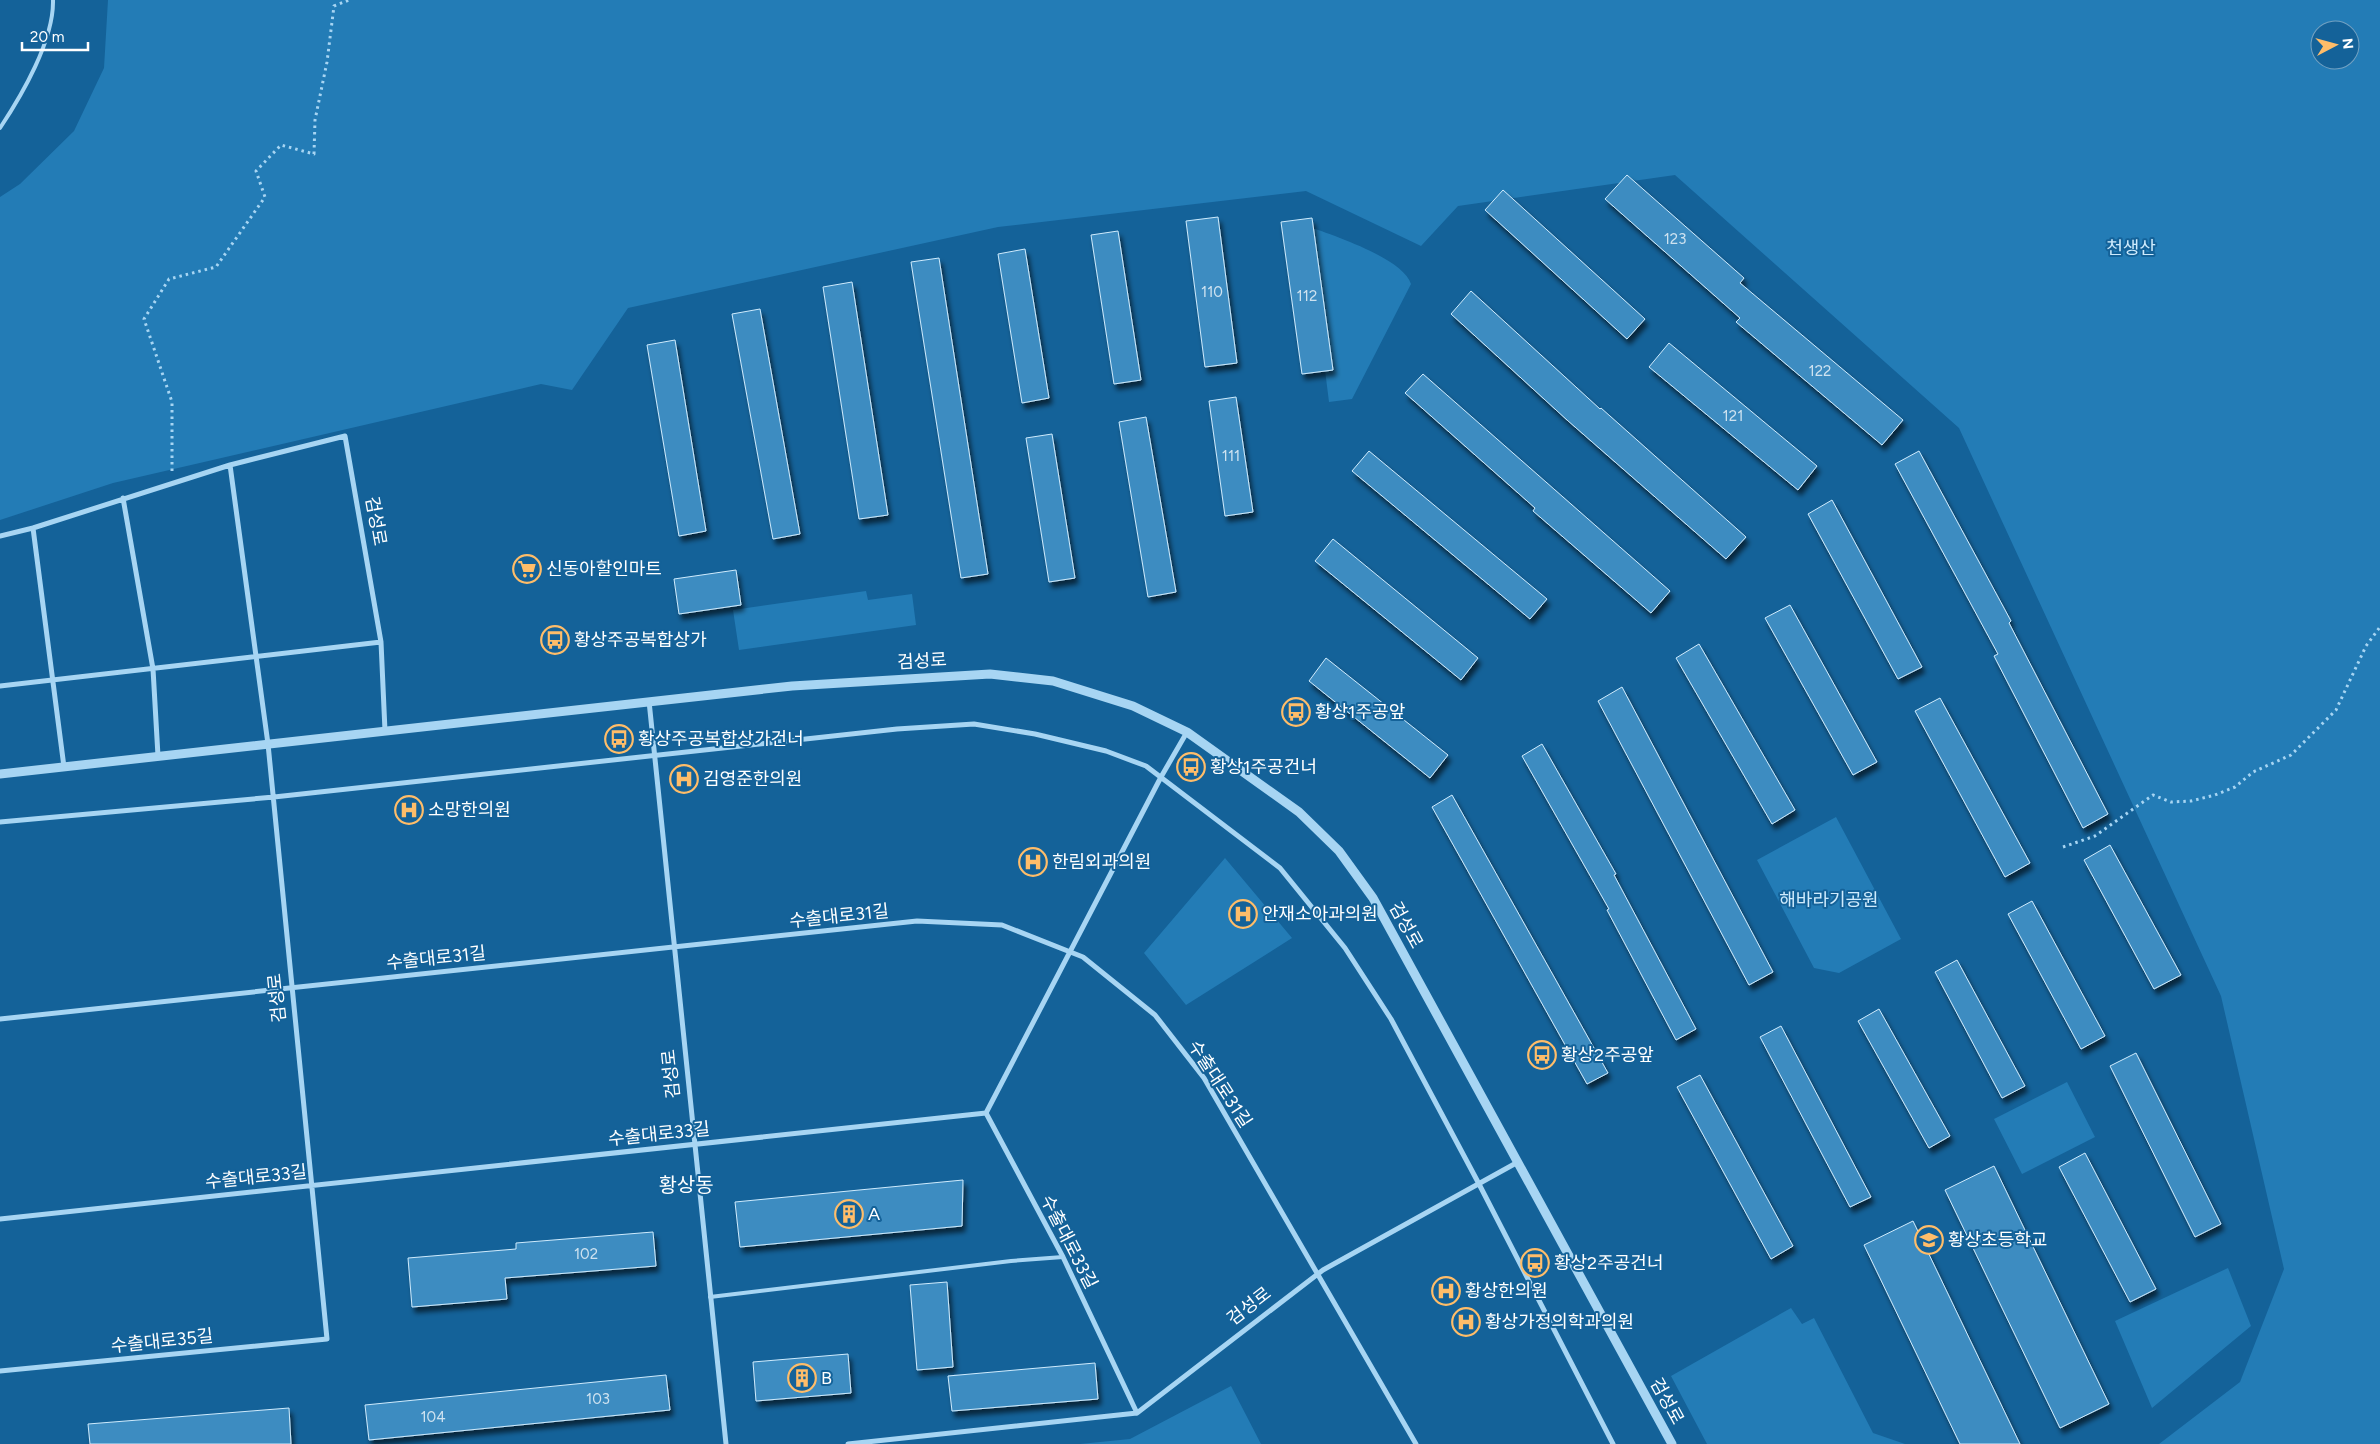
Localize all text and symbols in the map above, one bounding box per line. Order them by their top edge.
scale bar [22,20,89,52]
north arrow [2310,20,2360,70]
text: 20 m [30,28,64,46]
text: N [2338,37,2356,50]
house number: 123 [1664,230,1686,248]
park label: 천생산 [2106,237,2156,259]
house number: 110 [1201,283,1223,301]
house number: 112 [1297,287,1317,305]
house number: 122 [1809,362,1831,380]
house number: 121 [1723,407,1743,425]
house number: 111 [1222,447,1240,465]
street label: 검성로 [361,495,391,547]
supermarket icon: 신동아할인마트 [512,554,542,584]
place label: 신동아할인마트 [546,558,662,580]
bus stop icon: 황상주공복합상가 [540,625,570,655]
place label: 황상주공복합상가 [574,629,707,651]
street label: 검성로 [897,649,947,673]
bus stop icon: 황상1주공앞 [1281,697,1311,727]
place label: 황상1주공앞 [1315,701,1405,723]
bus stop icon: 황상주공복합상가건너 [604,724,634,754]
place label: 황상주공복합상가건너 [638,728,804,750]
bus stop icon: 황상1주공건너 [1176,752,1206,782]
place label: 황상1주공건너 [1210,756,1317,778]
hospital icon: 김영준한의원 [669,764,699,794]
place label: 김영준한의원 [703,768,802,790]
hospital icon: 소망한의원 [394,795,424,825]
place label: 소망한의원 [428,799,511,821]
hospital icon: 한림외과의원 [1018,847,1048,877]
place label: 한림외과의원 [1052,851,1151,873]
park label: 해바라기공원 [1779,889,1879,911]
street label: 검성로 [1384,898,1428,952]
hospital icon: 안재소아과의원 [1228,899,1258,929]
street label: 수출대로31길 [788,900,890,932]
place label: 안재소아과의원 [1262,903,1378,925]
street label: 수출대로31길 [385,942,487,974]
street label: 검성로 [263,972,291,1024]
street label: 수출대로31길 [1184,1036,1256,1132]
bus stop icon: 황상2주공앞 [1527,1040,1557,1070]
place label: 황상2주공앞 [1561,1044,1654,1066]
street label: 검성로 [657,1048,685,1100]
street label: 수출대로33길 [607,1118,711,1150]
street label: 수출대로33길 [204,1161,308,1193]
district label: 황상동 [658,1173,714,1197]
street label: 수출대로33길 [1036,1191,1102,1293]
building icon: A [834,1199,864,1229]
place label: A [868,1203,880,1225]
school or university icon: 황상초등학교 [1914,1225,1944,1255]
place label: 황상초등학교 [1948,1229,2047,1251]
house number: 102 [574,1245,598,1263]
bus stop icon: 황상2주공건너 [1520,1248,1550,1278]
place label: 황상2주공건너 [1554,1252,1663,1274]
hospital icon: 황상한의원 [1431,1276,1461,1306]
place label: 황상한의원 [1465,1280,1548,1302]
street label: 검성로 [1223,1282,1275,1330]
hospital icon: 황상가정의학과의원 [1451,1307,1481,1337]
place label: 황상가정의학과의원 [1485,1311,1634,1333]
street label: 수출대로35길 [110,1325,214,1357]
building icon: B [787,1363,817,1393]
place label: B [821,1367,832,1389]
street label: 검성로 [1645,1374,1689,1428]
house number: 103 [586,1390,610,1408]
house number: 104 [420,1408,446,1426]

